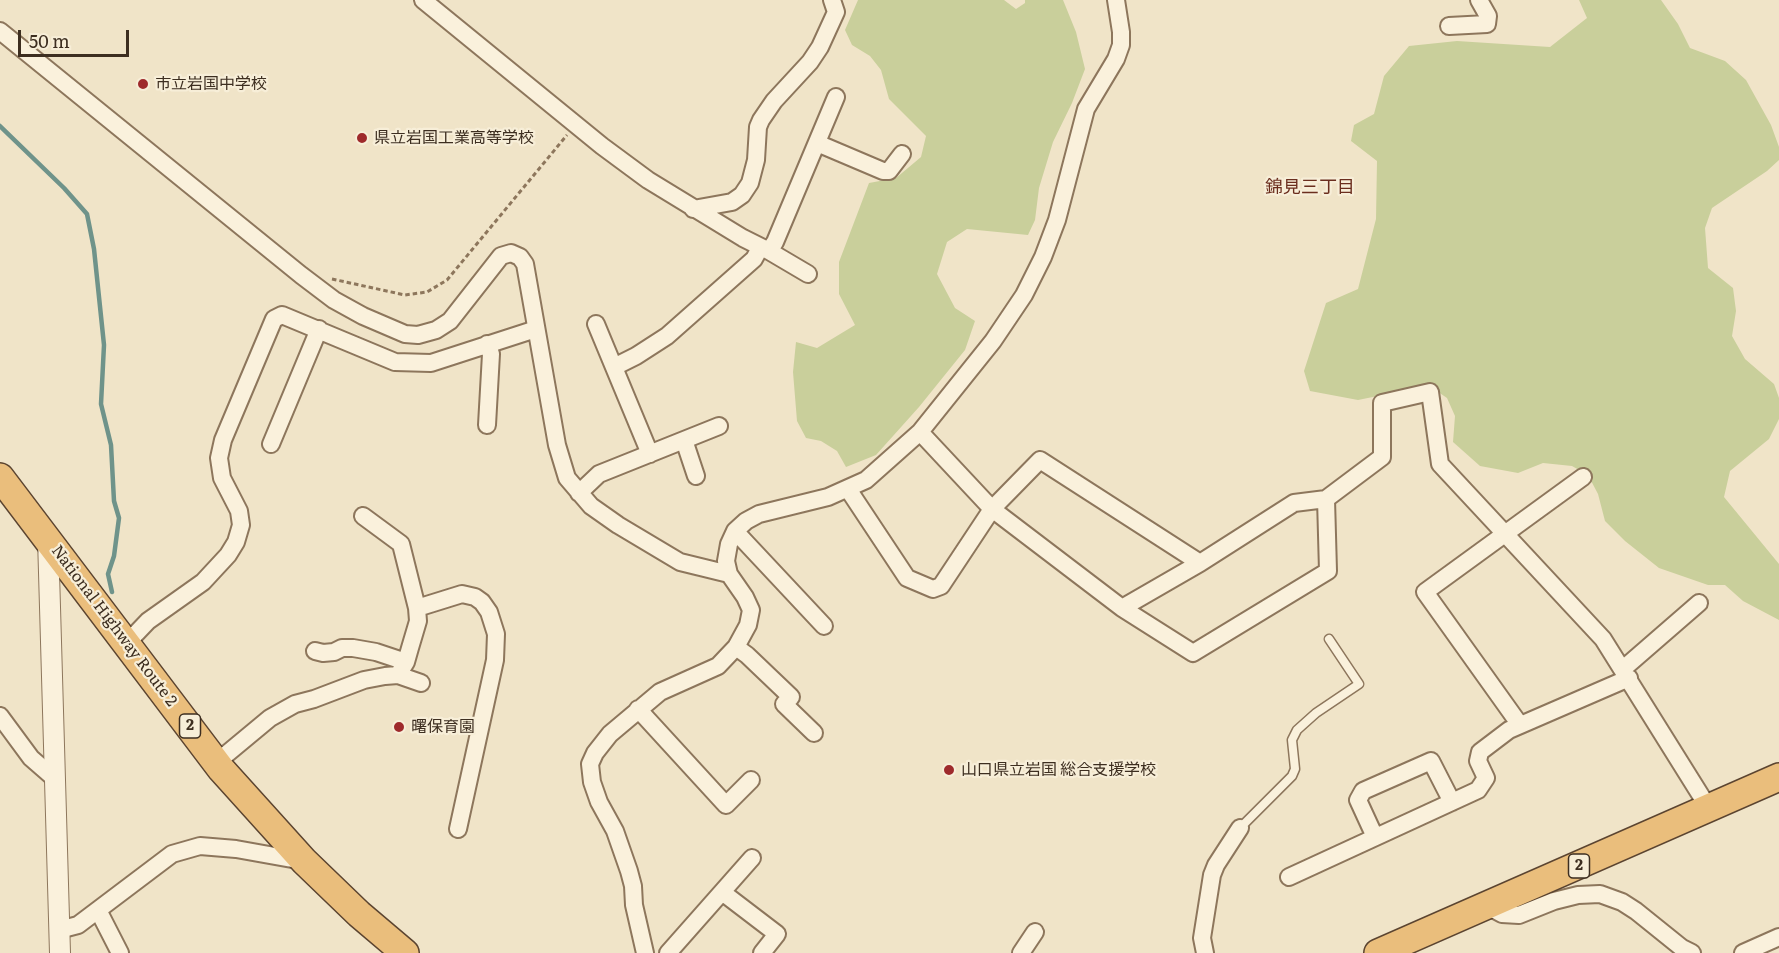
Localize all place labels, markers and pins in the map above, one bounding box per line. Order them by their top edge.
place label: 市立岩国中学校 [155,74,267,94]
marker: 市立岩国中学校 [136,77,150,91]
place label: 県立岩国工業高等学校 [374,128,534,148]
marker: 県立岩国工業高等学校 [355,131,369,145]
place label: 曙保育園 [411,717,475,737]
marker: 曙保育園 [392,720,406,734]
place label: 山口県立岩国 総合支援学校 [961,760,1156,780]
marker: 山口県立岩国 総合支援学校 [942,763,956,777]

